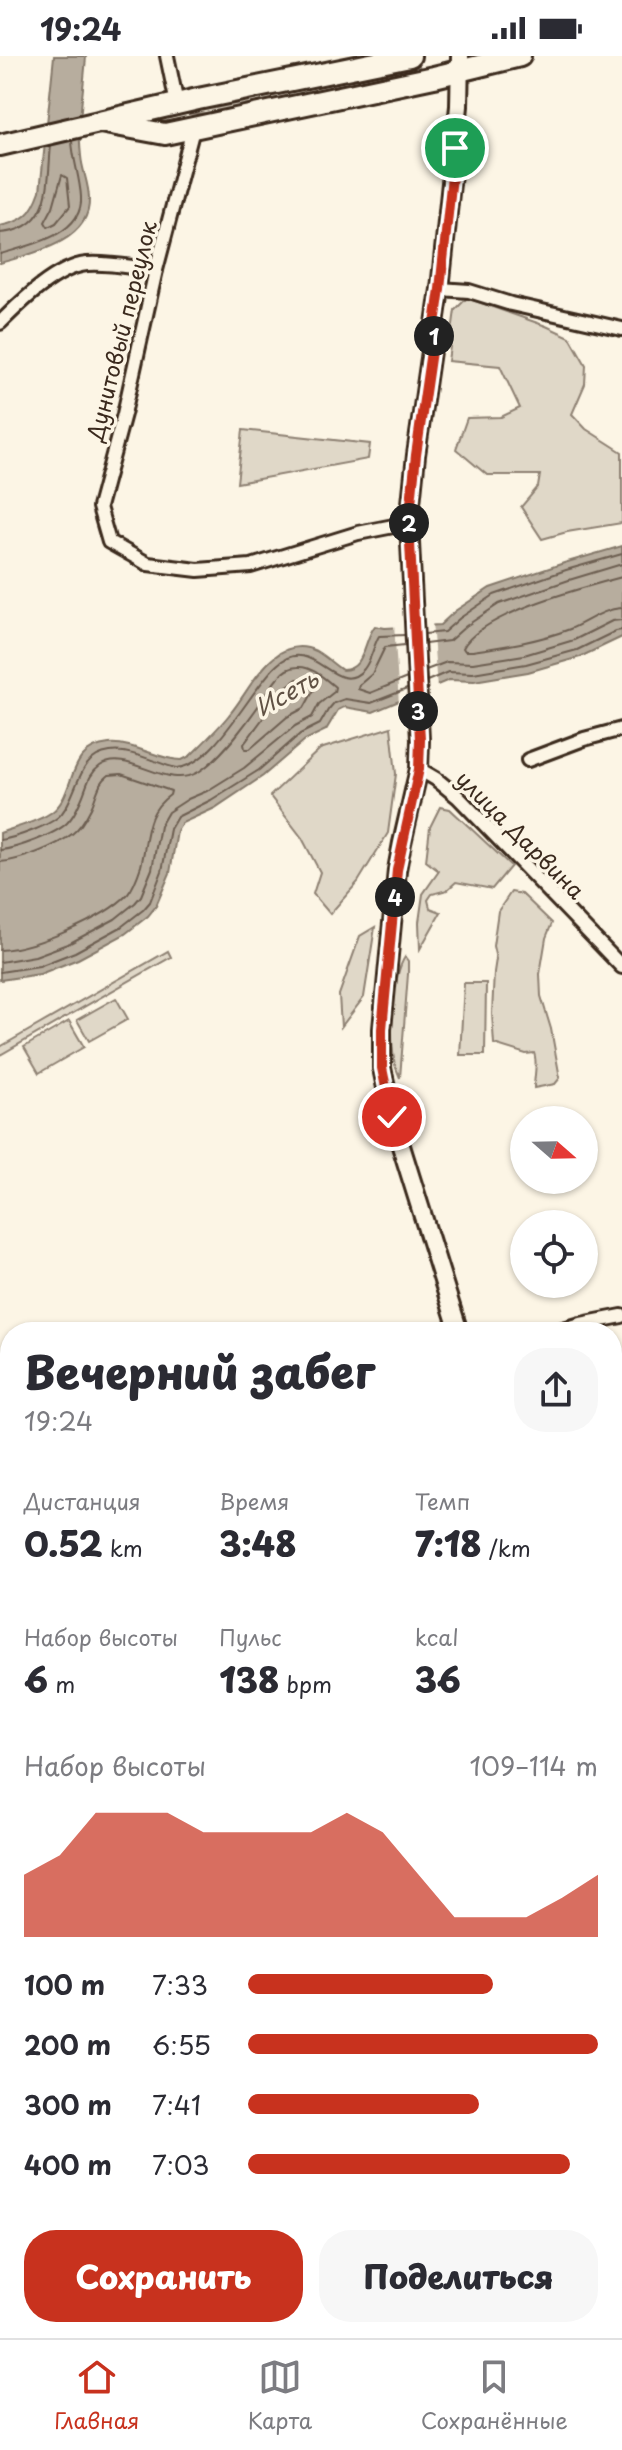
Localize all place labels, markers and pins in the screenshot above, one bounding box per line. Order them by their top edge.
pin [421,114,489,182]
pin: 1 [414,316,454,356]
pin: 2 [389,503,429,543]
pin: 3 [398,691,438,731]
pin: 4 [375,877,415,917]
pin [358,1083,426,1151]

